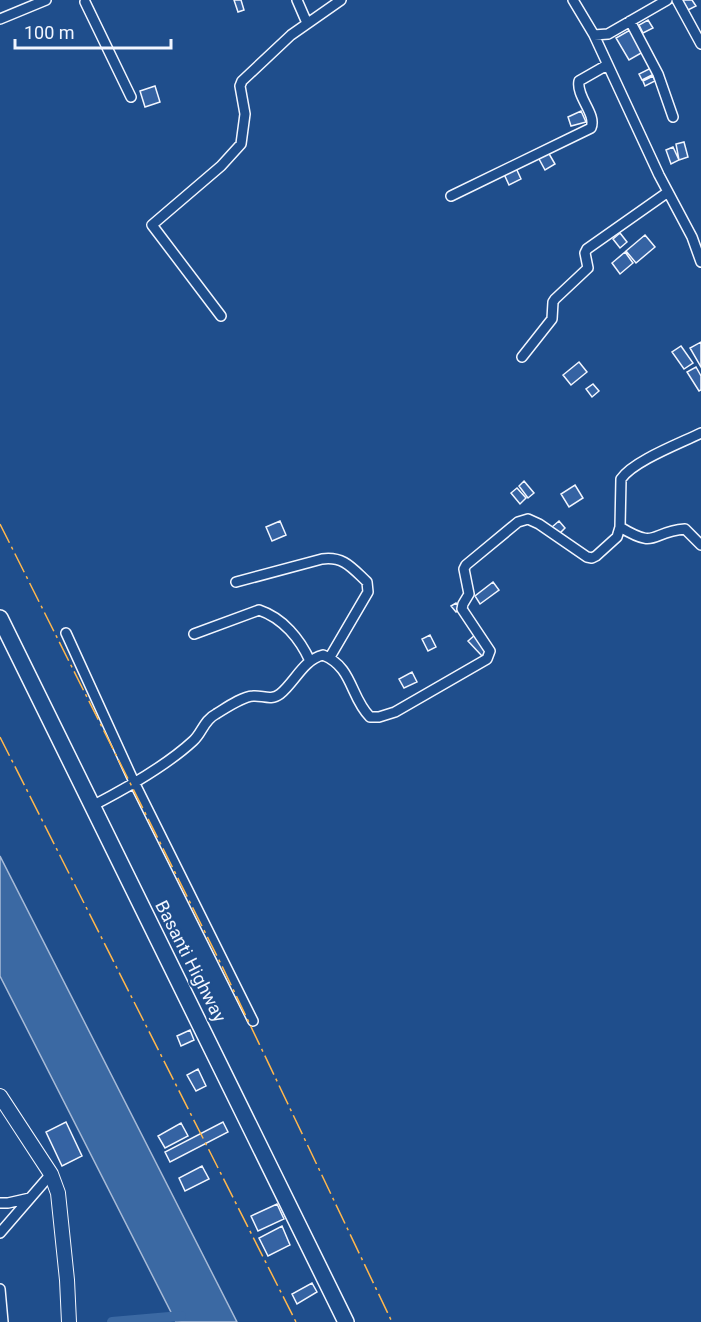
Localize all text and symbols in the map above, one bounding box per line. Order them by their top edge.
scale bar [15,12,171,50]
text: 100 m [24,22,75,43]
street label: Basanti Highway [151,897,231,1026]

